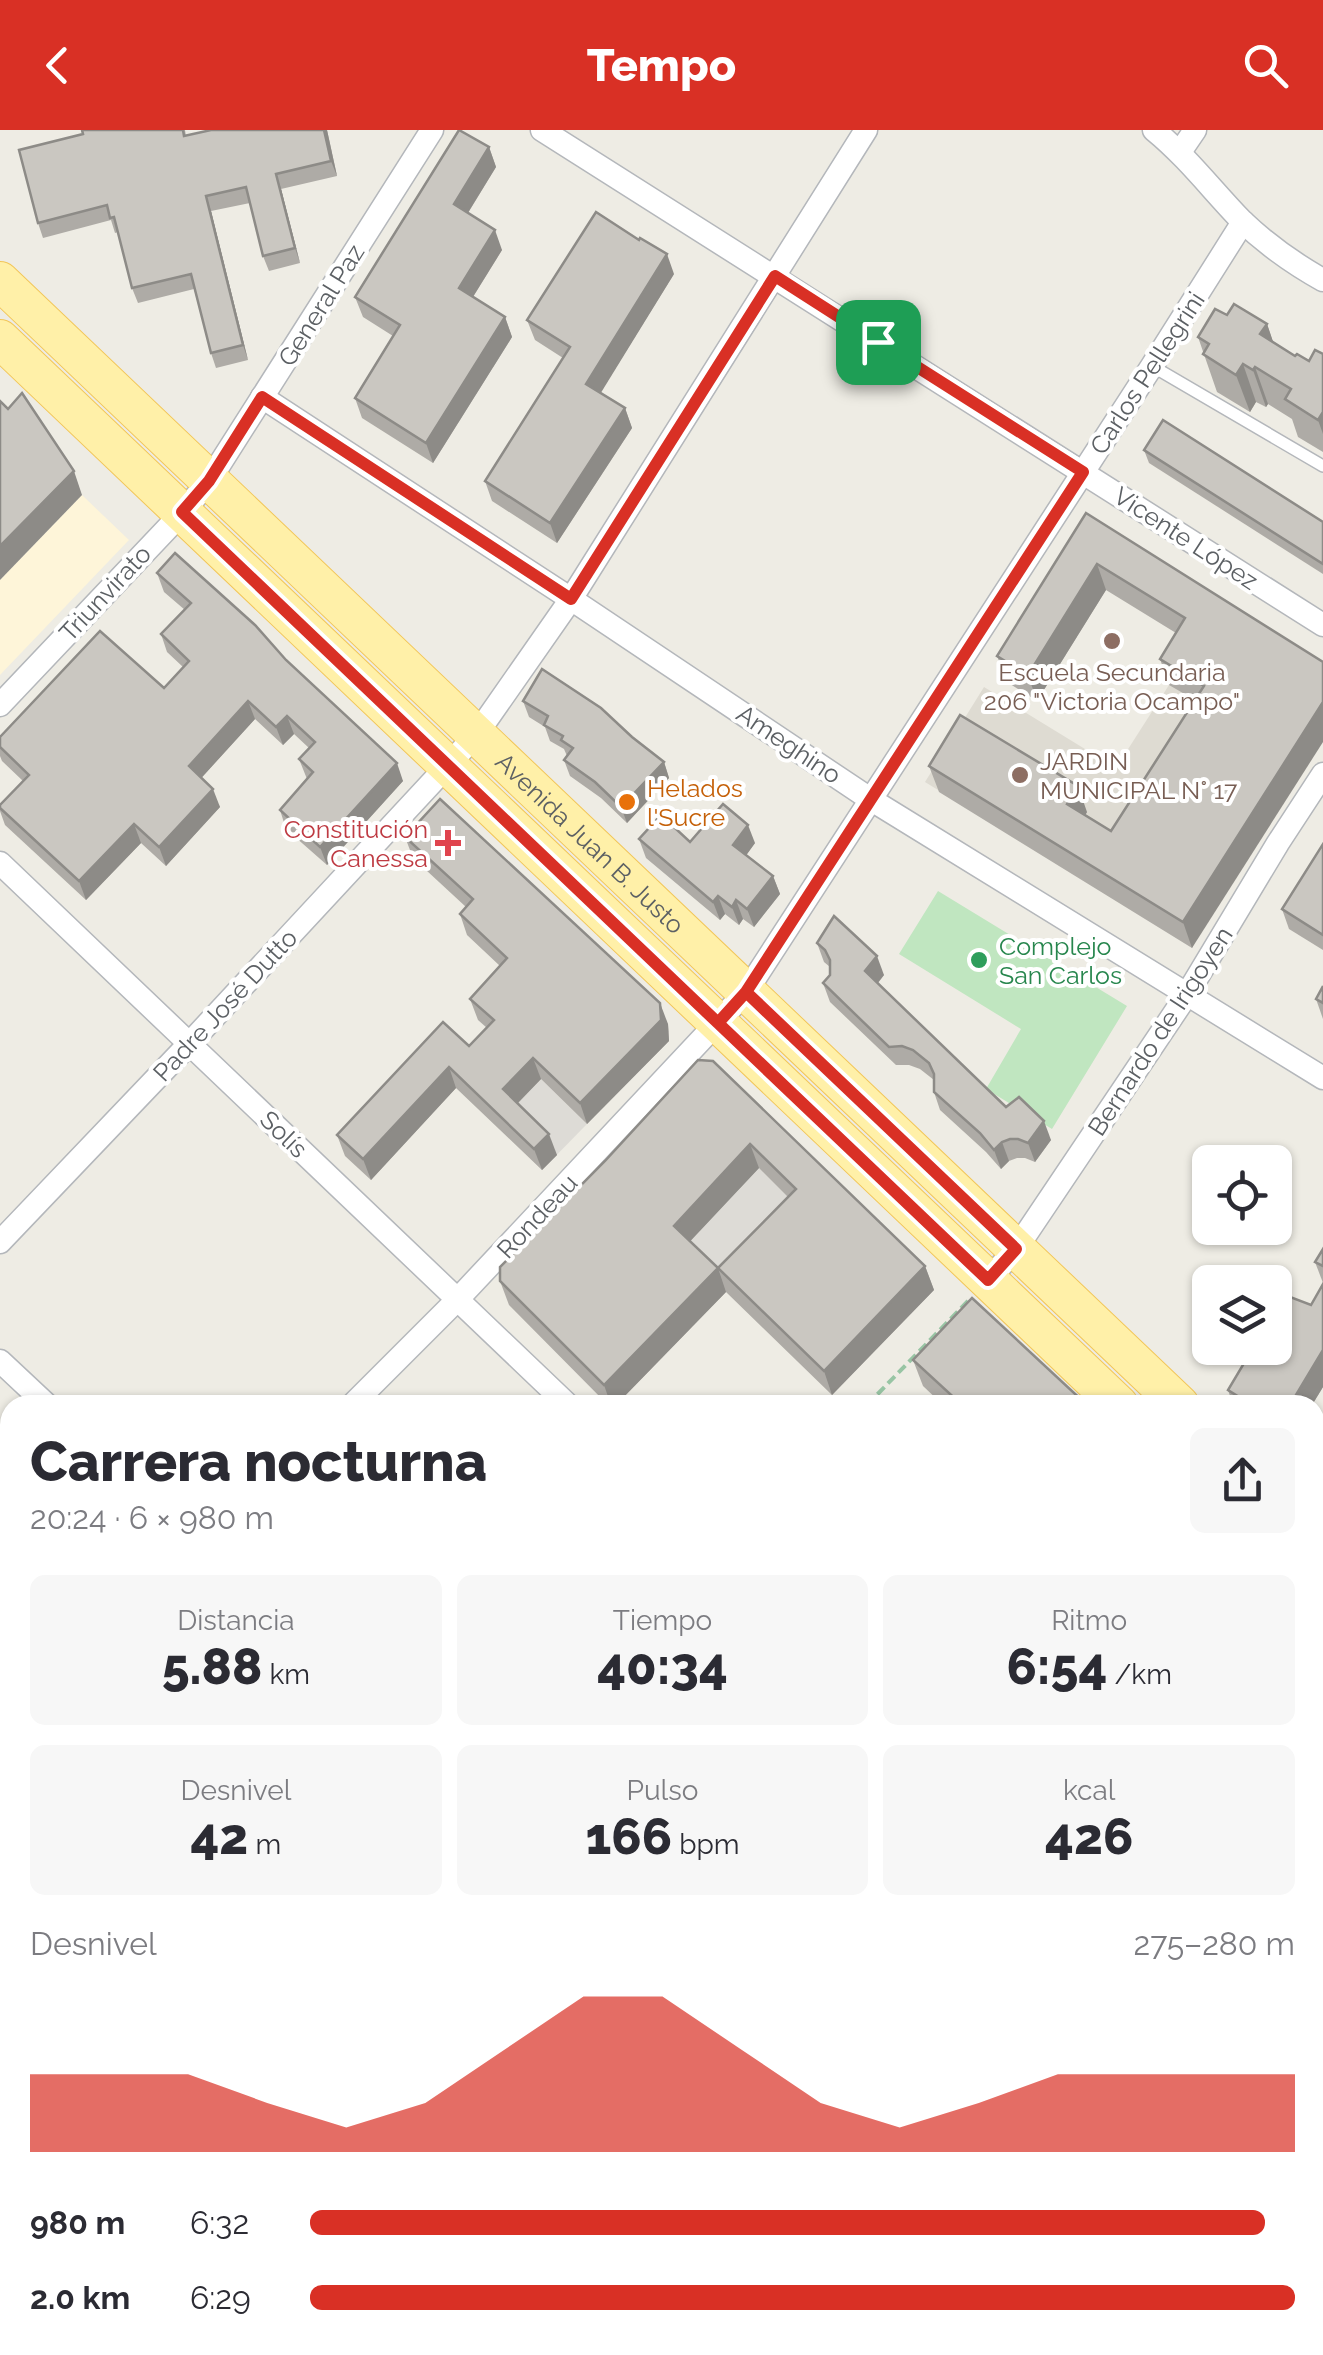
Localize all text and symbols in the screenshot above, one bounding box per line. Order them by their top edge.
icon: back [30,38,85,93]
icon: search [1238,38,1293,93]
text: Tempo [587,39,736,92]
street label: General Paz [272,239,370,371]
street label: Carlos Pellegrini [1083,286,1211,460]
pin [836,300,921,385]
icon: arrive [851,315,906,370]
street label: Vicente López [1108,480,1264,596]
street label: Triunvirato [53,539,157,647]
marker: Escuela Secundaria 206 "Victoria Ocampo" [1101,630,1123,652]
place label: Escuela Secundaria 206 "Victoria Ocampo" [984,657,1240,716]
street label: Ameghino [731,698,847,790]
street label: Avenida Juan B. Justo [490,746,691,940]
place label: JARDIN MUNICIPAL N° 17 [1040,746,1238,805]
marker: JARDIN MUNICIPAL N° 17 [1009,764,1031,786]
place label: Helados l'Sucre [647,773,743,832]
marker: Helados l'Sucre [616,791,638,813]
place label: Constitución Canessa [284,814,428,873]
marker: Constitución Canessa [437,832,459,854]
street label: Bernardo de Irigoyen [1081,921,1239,1141]
street label: Padre José Dutto [147,923,303,1087]
place label: Complejo San Carlos [999,931,1122,990]
marker: Complejo San Carlos [968,949,990,971]
street label: Solís [254,1104,314,1164]
map controls [1192,1145,1292,1365]
button: locate [1192,1145,1292,1245]
street label: Rondeau [491,1168,583,1264]
button: layers [1192,1265,1292,1365]
button: share [1190,1428,1295,1533]
text: Carrera nocturna [30,1429,487,1494]
text: 20:24 · 6 × 980 m [30,1499,274,1536]
text: Distancia [177,1604,295,1637]
text: Tiempo [613,1604,712,1637]
text: Ritmo [1051,1604,1127,1637]
text: 5.88 [162,1637,262,1696]
text: 40:34 [597,1637,728,1696]
text: 6:54 [1006,1637,1107,1696]
text: km [262,1658,310,1691]
text: /km [1107,1658,1172,1691]
text: Desnivel [180,1774,291,1807]
text: Pulso [627,1774,698,1807]
text: kcal [1063,1774,1115,1807]
text: 42 [190,1807,248,1866]
text: 166 [585,1807,672,1866]
text: 426 [1045,1807,1133,1866]
text: m [248,1828,281,1861]
text: bpm [672,1828,740,1861]
text: Desnivel [30,1925,157,1962]
text: 275–280 m [1133,1925,1295,1962]
text: 980 m [30,2204,125,2241]
text: 6:32 [190,2204,249,2241]
text: 2.0 km [30,2279,130,2316]
text: 6:29 [190,2279,251,2316]

